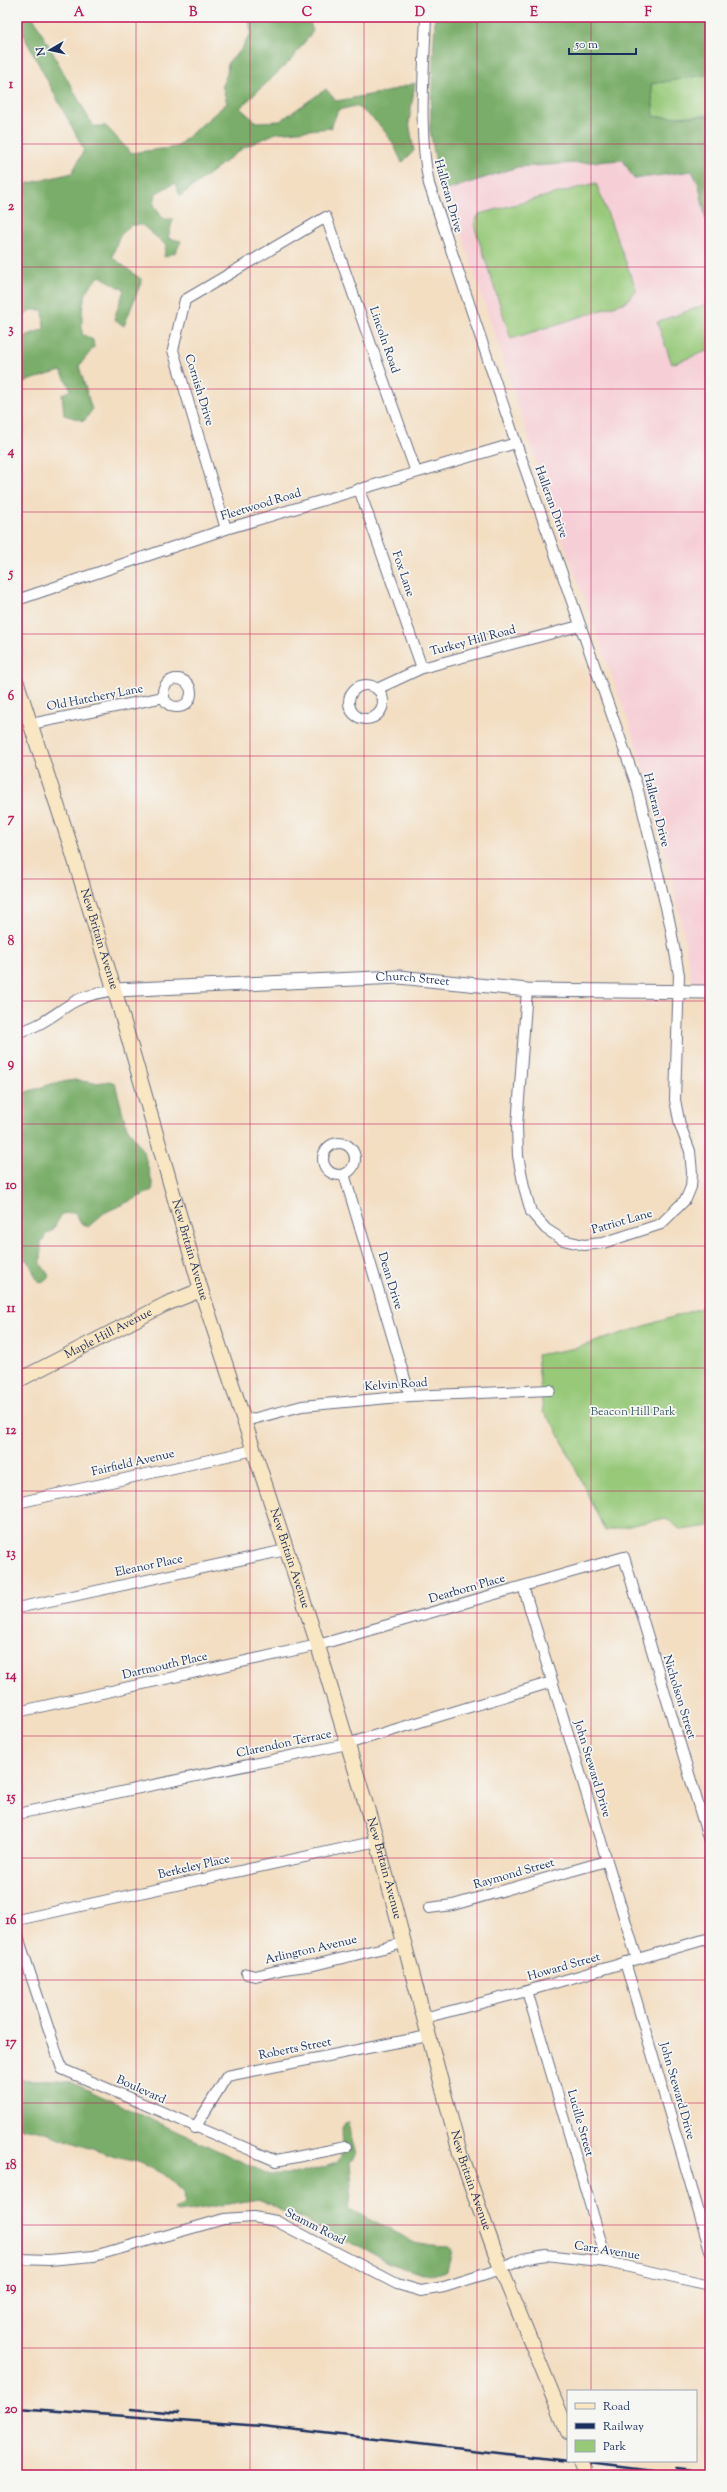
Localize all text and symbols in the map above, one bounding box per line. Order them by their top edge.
text: A [74,4,85,22]
text: B [189,4,198,22]
text: C [302,4,312,22]
text: D [415,4,425,22]
text: E [530,4,538,22]
text: F [644,4,652,22]
north arrow [30,30,70,70]
scale bar [569,30,636,56]
text: 50 m [574,36,598,54]
text: N [32,46,50,58]
text: 1 [9,76,14,94]
street label: Halleran Drive [429,157,467,235]
text: 2 [8,198,15,216]
street label: Lincoln Road [364,304,404,376]
text: 3 [8,321,14,339]
street label: Cornish Drive [180,352,219,428]
text: 4 [7,443,15,461]
street label: Halleran Drive [530,463,573,541]
street label: Fleetwood Road [219,484,304,526]
street label: Fox Lane [387,549,419,600]
text: 5 [8,565,14,583]
street label: Turkey Hill Road [428,621,518,661]
street label: Old Hatchery Lane [45,680,145,716]
text: 6 [8,688,15,706]
street label: Halleran Drive [638,771,674,849]
text: 7 [8,810,15,828]
street label: New Britain Avenue [75,886,123,992]
text: 8 [8,933,15,951]
street label: Church Street [375,968,450,991]
text: 9 [8,1055,15,1073]
text: 10 [5,1177,17,1195]
street label: New Britain Avenue [166,1197,213,1304]
street label: Patriot Lane [589,1205,655,1239]
street label: Dean Drive [373,1250,407,1312]
text: 11 [7,1300,16,1318]
street label: Maple Hill Avenue [61,1303,156,1364]
street label: Kelvin Road [364,1374,428,1396]
park label: Beacon Hill Park [590,1403,676,1421]
text: 12 [6,1422,17,1440]
street label: Fairfield Avenue [90,1445,177,1481]
street label: New Britain Avenue [265,1506,315,1611]
text: 13 [6,1545,16,1563]
street label: Eleanor Place [114,1550,185,1582]
street label: Dearborn Place [427,1569,508,1608]
street label: Dartmouth Place [121,1647,210,1685]
street label: Nicholson Street [658,1653,700,1741]
text: 14 [6,1667,17,1685]
street label: John Steward Drive [568,1717,615,1820]
street label: Clarendon Terrace [235,1725,334,1763]
text: 15 [7,1789,16,1807]
street label: New Britain Avenue [361,1815,406,1922]
street label: Berkeley Place [156,1850,232,1884]
street label: Raymond Street [471,1854,557,1894]
text: 16 [6,1912,17,1930]
street label: Arlington Avenue [263,1931,359,1969]
street label: Howard Street [526,1948,602,1986]
street label: Roberts Street [257,2033,333,2065]
text: 17 [6,2034,17,2052]
street label: John Steward Drive [654,2039,700,2142]
street label: Boulevard [113,2071,169,2109]
street label: Lucille Street [562,2087,598,2159]
street label: New Britain Avenue [445,2128,496,2233]
text: 18 [6,2157,17,2175]
street label: Stamm Road [281,2204,349,2250]
street label: Carr Avenue [573,2237,642,2265]
text: 19 [6,2279,17,2297]
legend [567,2390,697,2462]
text: Road [603,2398,630,2416]
text: 20 [5,2401,18,2419]
text: Railway [603,2418,644,2436]
text: Park [603,2438,626,2456]

